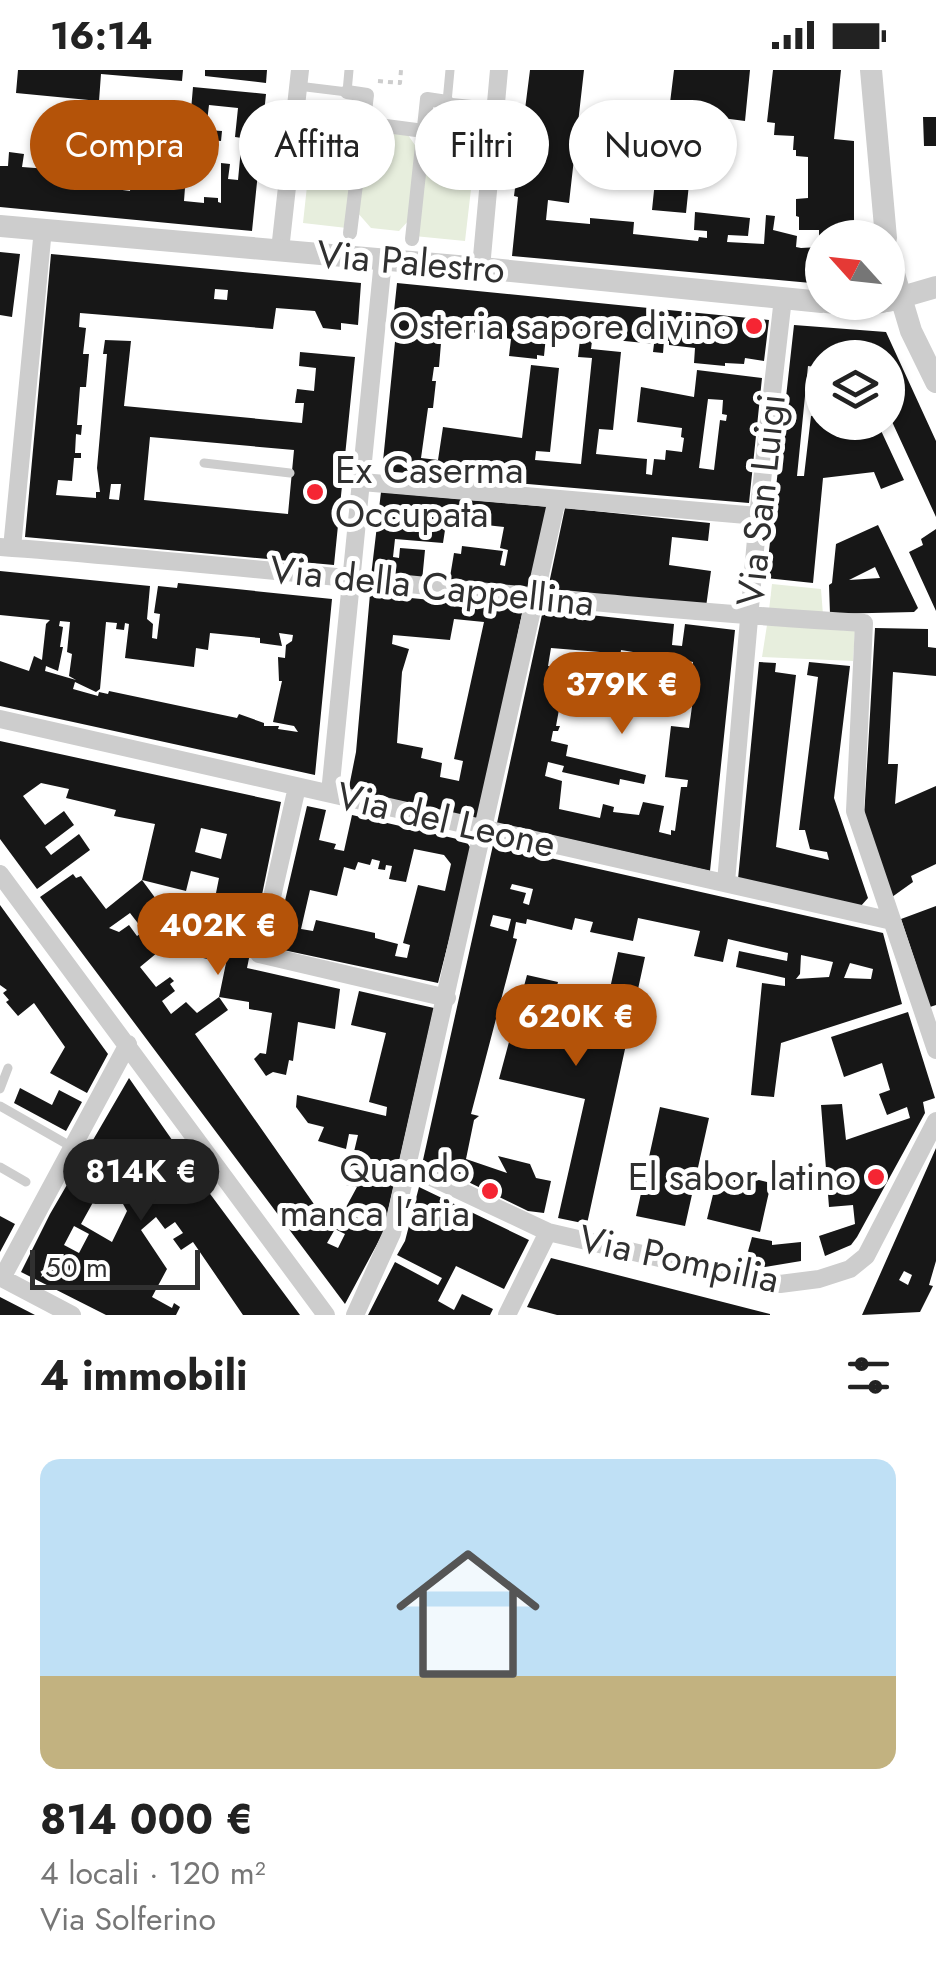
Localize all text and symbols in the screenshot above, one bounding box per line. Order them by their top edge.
text: 16:14 [50,8,153,63]
chip: Compra [30,100,219,190]
chip: Affitta [239,100,395,190]
chip: Filtri [415,100,549,190]
chip: Nuovo [569,100,737,190]
north arrow [805,220,905,320]
map controls [805,220,905,440]
street label: Via Palestro [315,226,507,297]
place label: Osteria sapore divino [389,298,734,353]
marker: Osteria sapore divino [743,315,765,337]
button: layers [805,340,905,440]
street label: Via San Luigi [722,391,799,609]
place label: Ex Caserma Occupata [335,442,523,541]
marker: Ex Caserma Occupata [304,481,326,503]
street label: Via della Cappellina [267,541,597,630]
pin: 379K € [541,652,703,737]
text: 379K € [565,661,679,707]
street label: Via del Leone [331,768,561,871]
pin: 402K € [137,893,299,978]
text: 402K € [159,902,277,948]
pin: 620K € [495,984,657,1069]
text: 620K € [518,993,634,1039]
pin: 814K € [60,1139,222,1224]
place label: Quando manca l’aria [279,1141,470,1240]
text: 814K € [85,1148,197,1194]
place label: El sabor latino [628,1149,856,1204]
marker: El sabor latino [865,1166,887,1188]
marker: Quando manca l’aria [479,1180,501,1202]
street label: Via Pompilia [574,1210,784,1307]
scale bar [30,1245,200,1290]
text: 50 m [45,1247,108,1288]
text: 4 immobili [40,1345,248,1406]
icon: filters [841,1348,896,1403]
icon: home [378,1524,558,1704]
text: 814 000 € [40,1789,253,1850]
text: 4 locali · 120 m² [40,1850,266,1896]
text: Via Solferino [40,1896,216,1942]

